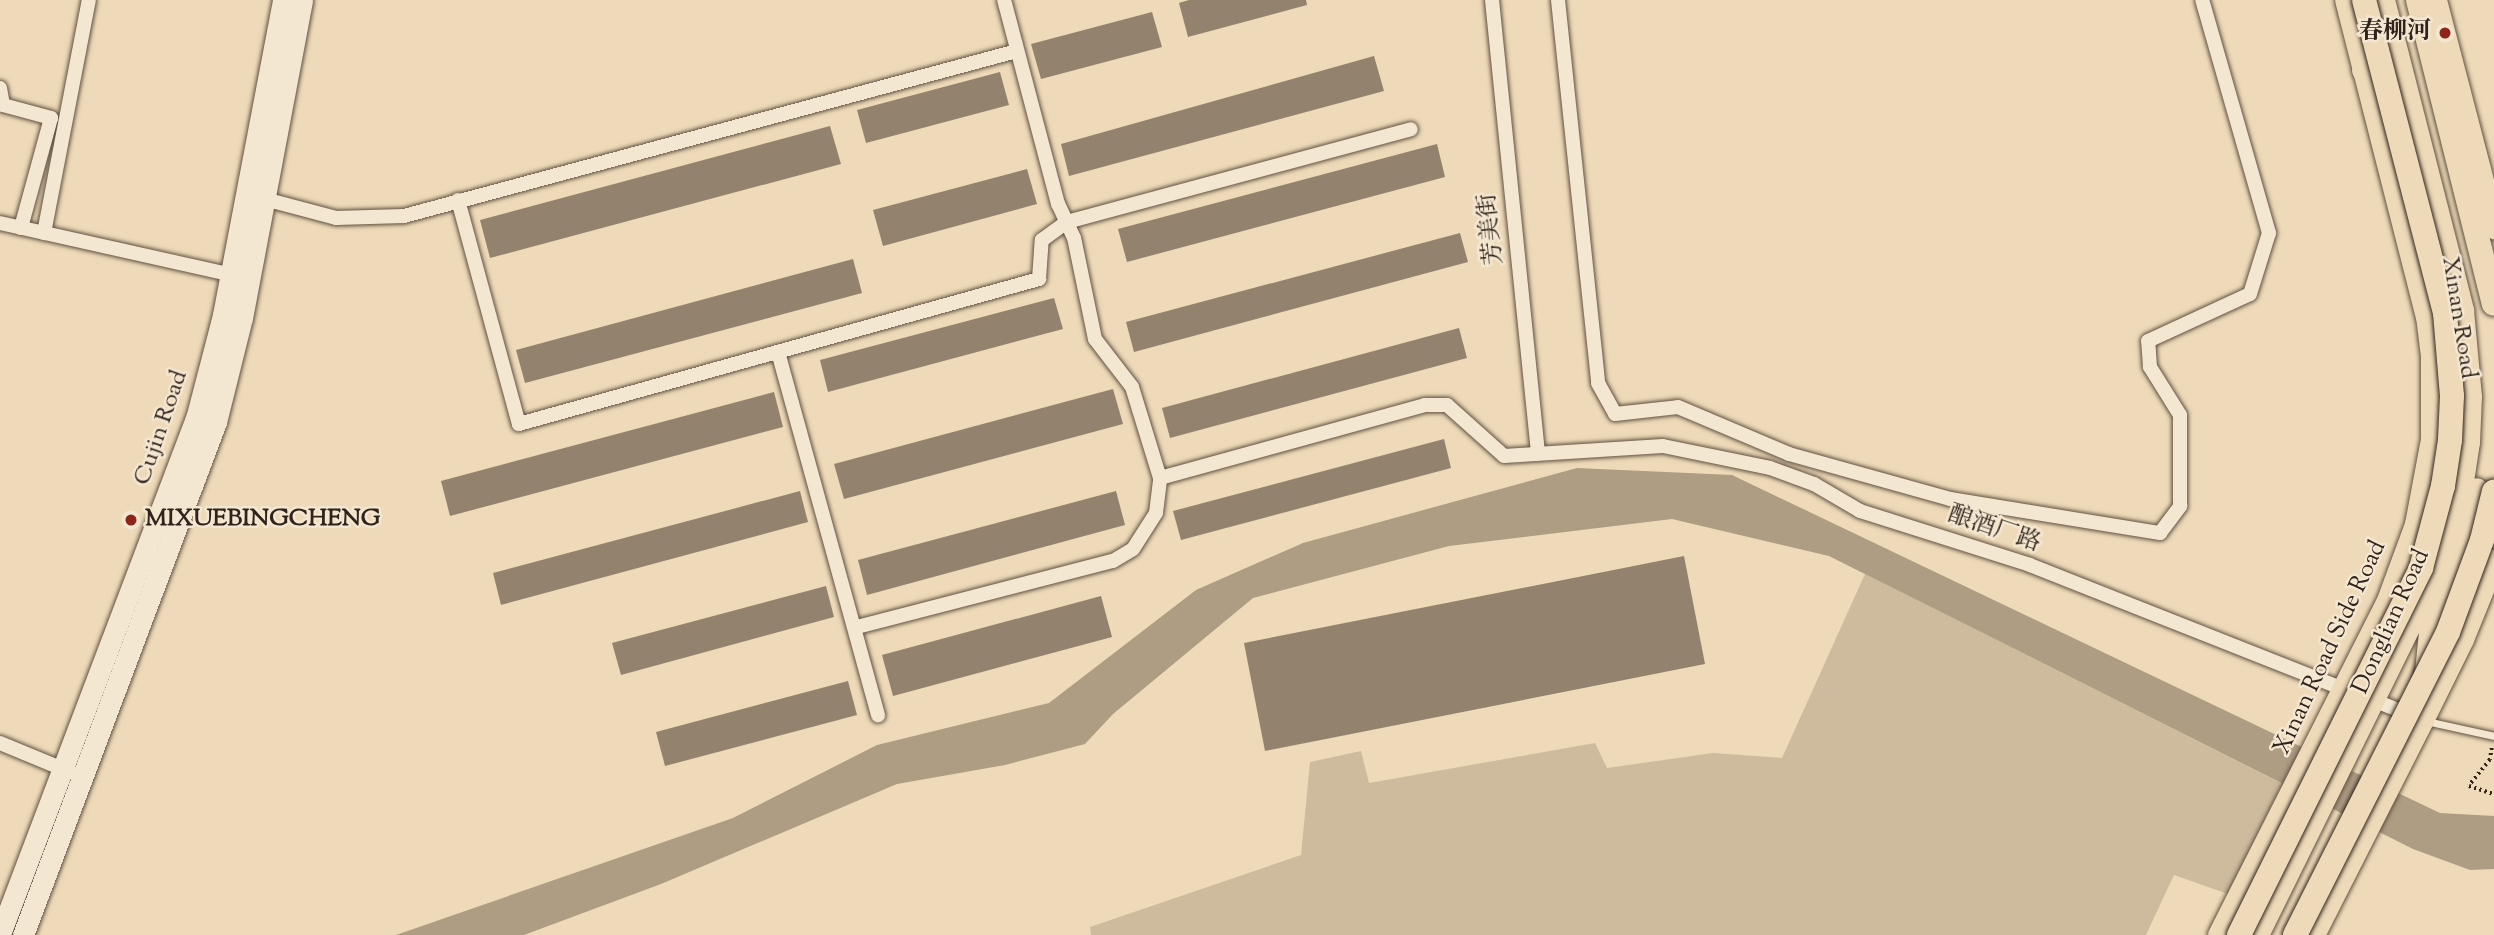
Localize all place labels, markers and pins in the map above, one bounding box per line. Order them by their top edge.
place label: 春柳河 [2359,19,2431,47]
marker: 春柳河 [2437,25,2453,41]
place label: MIXUEBINGCHENG [145,506,380,534]
marker: MIXUEBINGCHENG [123,512,139,528]

